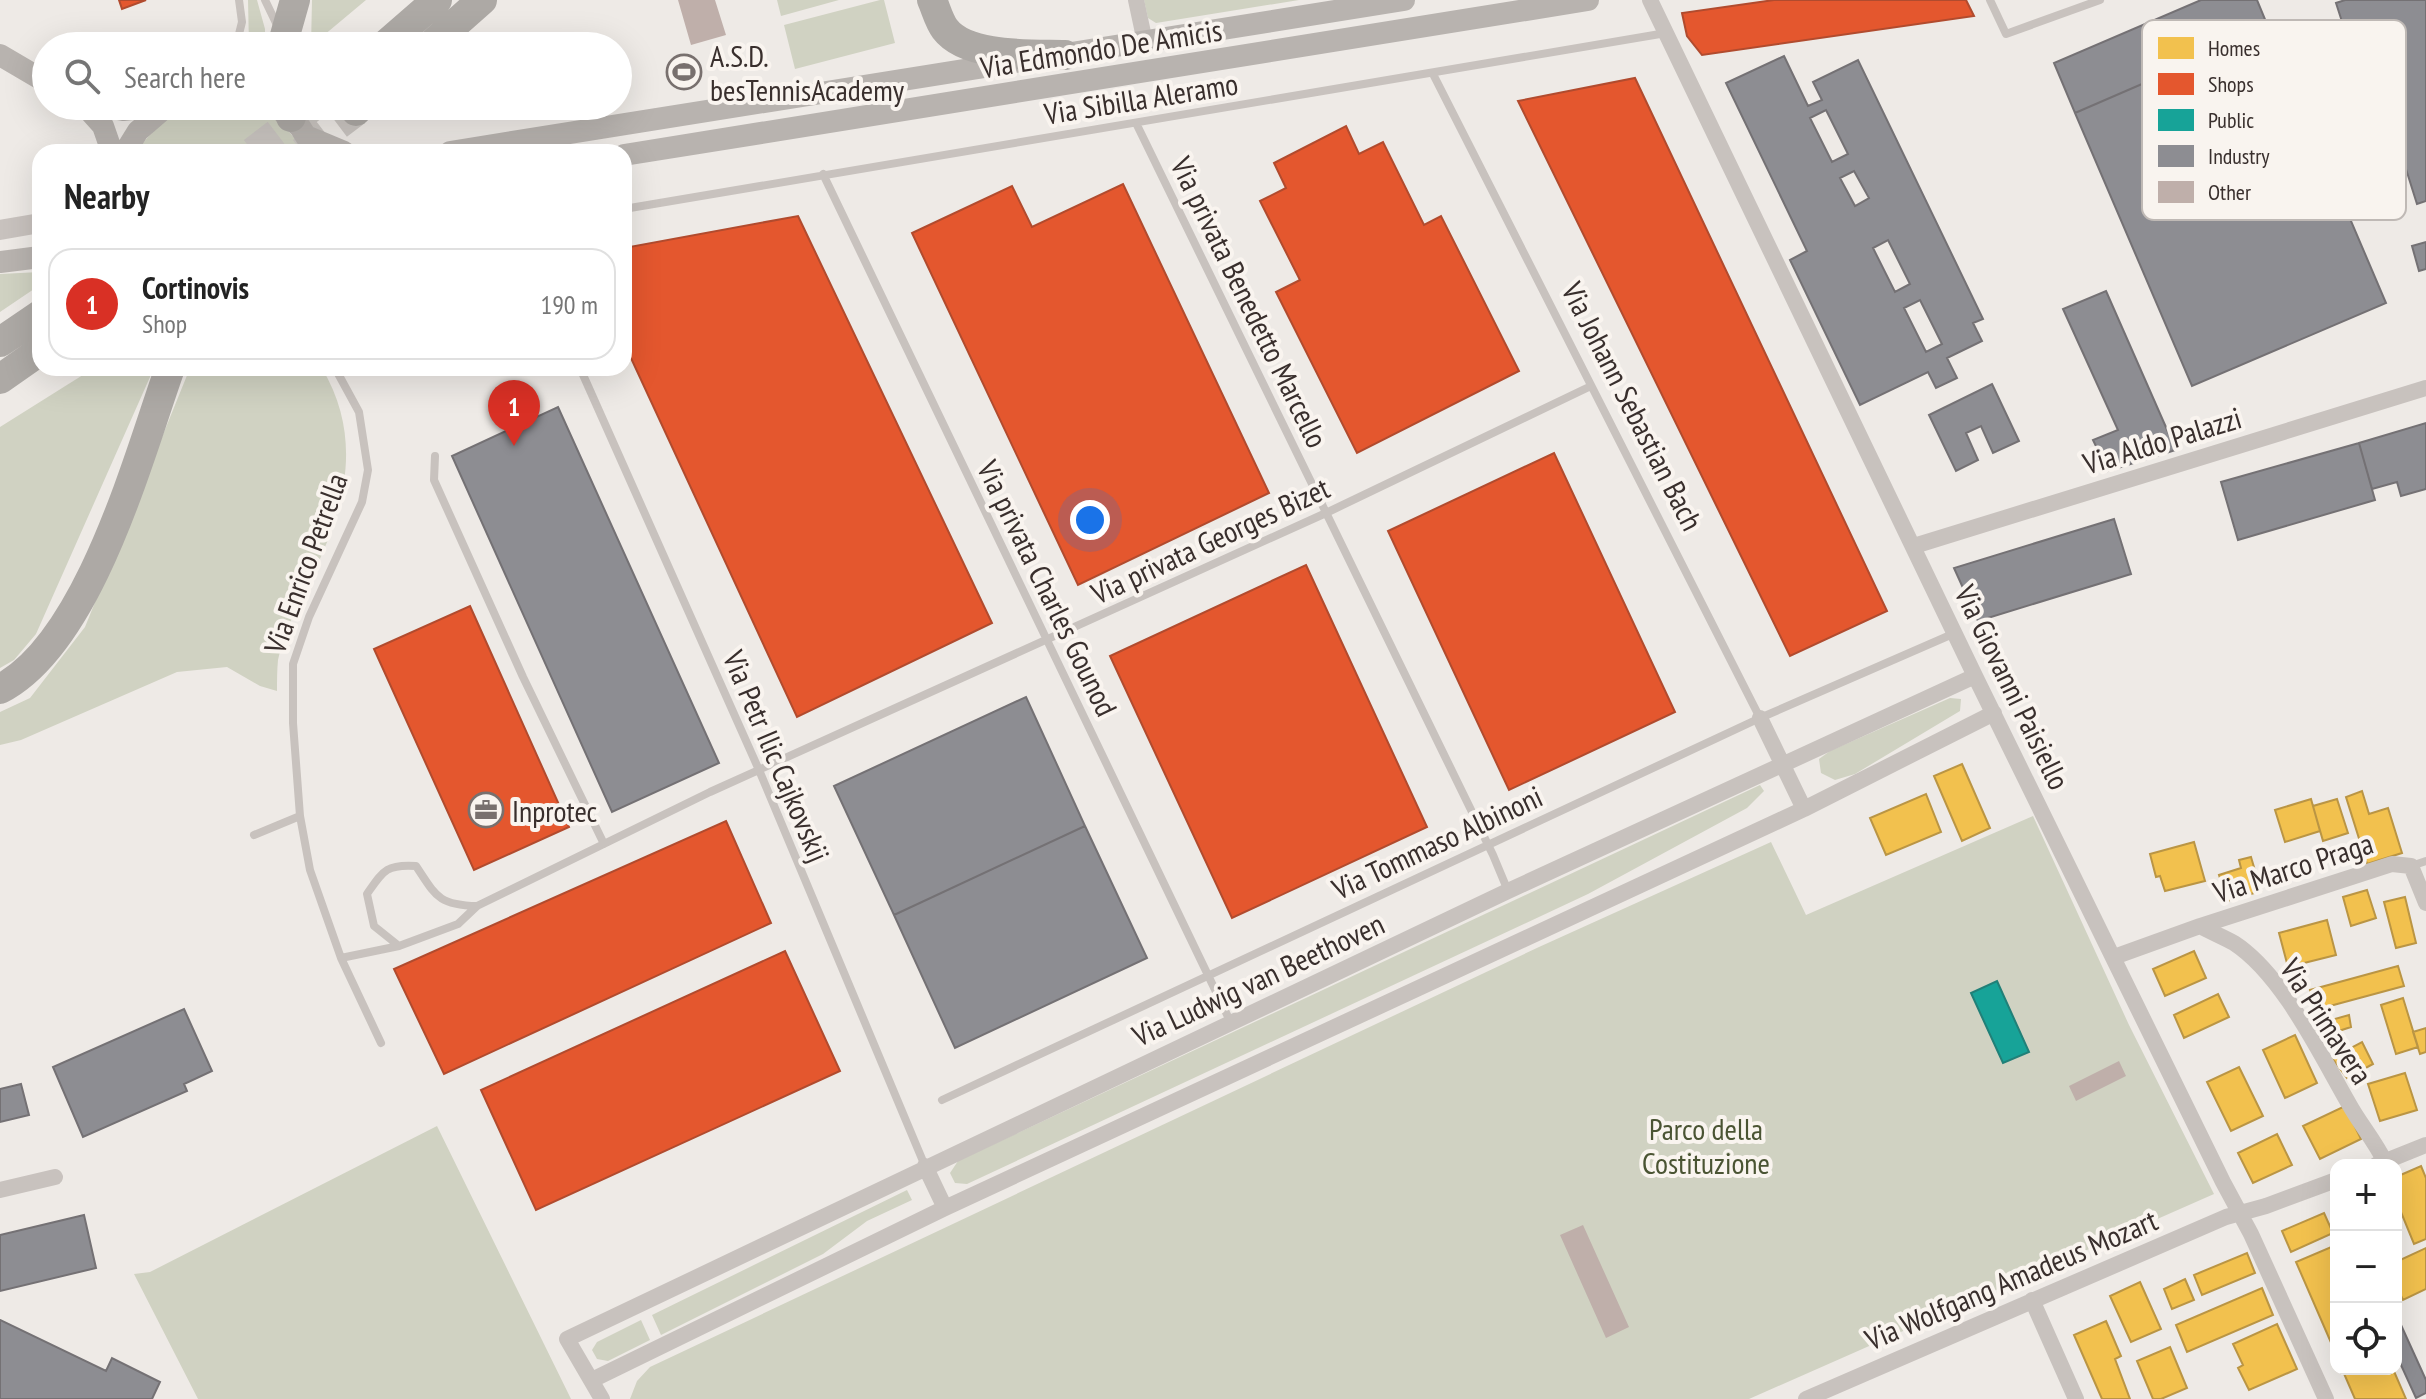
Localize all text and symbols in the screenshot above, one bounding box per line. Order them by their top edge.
street label: Via Edmondo De Amicis [977,10,1224,86]
legend [2142,20,2406,220]
search box [32,32,632,120]
text: Homes [2208,34,2260,62]
place label: A.S.D. besTennisAcademy [710,36,905,109]
sports icon: A.S.D. besTennisAcademy [665,53,703,91]
icon: search [60,54,104,98]
text: Search here [124,57,246,96]
street label: Via Sibilla Aleramo [1040,63,1241,133]
text: Shops [2208,70,2254,98]
text: Public [2208,106,2254,134]
text: Industry [2208,142,2270,170]
street label: Via privata Benedetto Marcello [1162,149,1337,454]
text: Nearby [64,174,149,218]
text: Other [2208,178,2251,206]
text: Cortinovis [142,268,249,307]
street label: Via Johann Sebastian Bach [1553,274,1712,537]
text: 1 [86,288,98,321]
text: 190 m [540,288,598,321]
text: Shop [142,307,187,340]
pin: 1 [488,380,540,446]
street label: Via Aldo Palazzi [2077,397,2246,483]
street label: Via privata Charles Gounod [969,453,1127,722]
street label: Via privata Georges Bizet [1084,467,1336,613]
street label: Via Enrico Petrella [254,468,356,659]
your location [1070,500,1110,540]
street label: Via Giovanni Paisiello [1946,577,2079,796]
street label: Via Petr Ilic Cajkovskij [715,644,839,868]
street label: Via Tommaso Albinoni [1325,776,1548,908]
office icon: Inprotec [467,791,505,829]
place label: Inprotec [512,791,598,830]
street label: Via Marco Praga [2207,823,2378,911]
street label: Via Ludwig van Beethoven [1125,904,1390,1055]
street label: Via Primavera [2271,950,2382,1091]
park label: Parco della Costituzione [1642,1109,1770,1182]
map controls [2330,1159,2402,1375]
button: + [2330,1159,2402,1231]
street label: Via Wolfgang Amadeus Mozart [1858,1199,2164,1359]
button: − [2330,1231,2402,1303]
button: locate [2330,1303,2402,1375]

